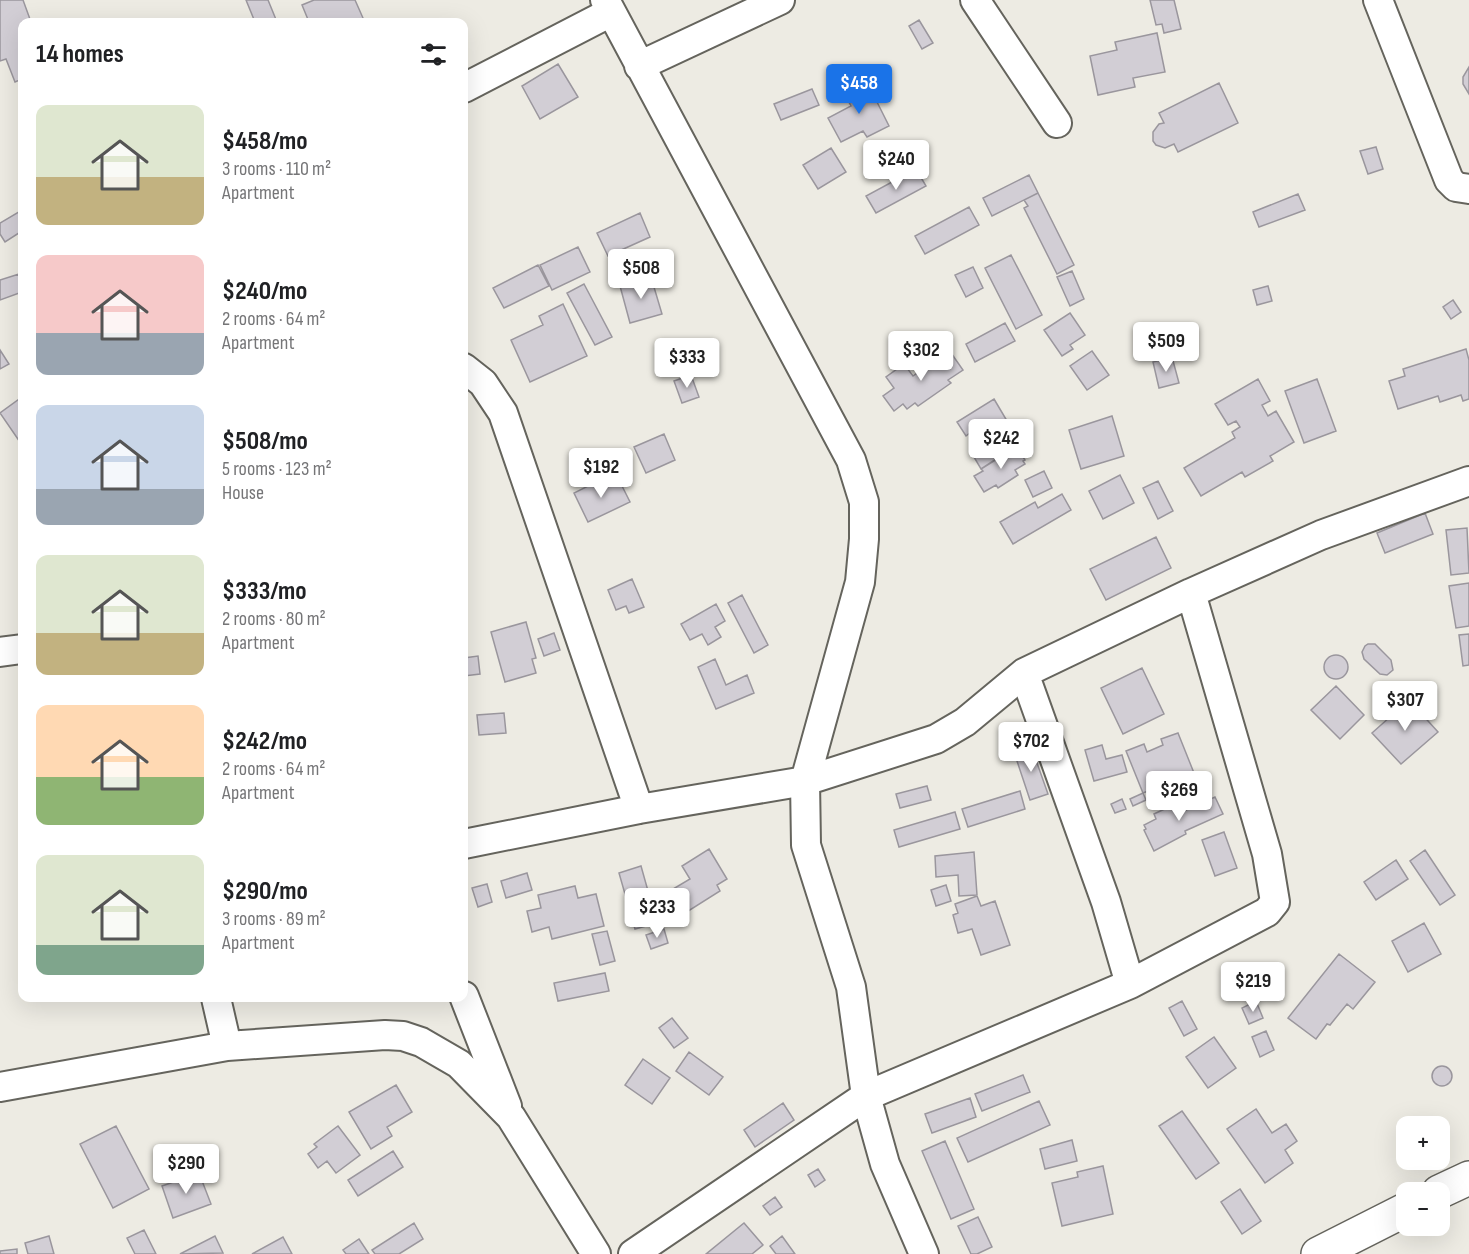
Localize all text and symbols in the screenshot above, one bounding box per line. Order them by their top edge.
icon: filters [417,38,450,71]
text: 14 homes [36,39,124,70]
pin: $458 [823,64,895,115]
text: $458 [840,71,878,95]
text: $458/mo [222,126,308,157]
icon: home [84,129,156,201]
pin: $240 [860,140,932,191]
text: $240 [877,147,915,171]
text: 3 rooms · 110 m² [222,157,331,181]
text: Apartment [222,181,295,205]
pin: $508 [605,249,677,300]
text: $508 [622,256,660,280]
text: $240/mo [222,276,307,307]
icon: home [84,279,156,351]
text: 2 rooms · 64 m² [222,307,326,331]
pin: $509 [1130,322,1202,373]
text: $509 [1147,329,1185,353]
text: Apartment [222,331,295,355]
pin: $302 [885,331,957,382]
pin: $333 [651,338,723,389]
text: $302 [902,338,940,362]
text: $333 [668,345,706,369]
pin: $242 [965,419,1037,470]
text: $508/mo [222,426,308,457]
text: $242 [982,426,1020,450]
icon: home [84,429,156,501]
pin: $192 [565,448,637,499]
text: $192 [583,455,619,479]
text: 5 rooms · 123 m² [222,457,332,481]
text: House [222,481,264,505]
text: $333/mo [222,576,307,607]
icon: home [84,579,156,651]
text: 2 rooms · 80 m² [222,607,326,631]
text: Apartment [222,631,295,655]
pin: $307 [1369,681,1441,732]
text: $307 [1386,688,1424,712]
pin: $702 [995,722,1067,773]
text: $242/mo [222,726,307,757]
icon: home [84,729,156,801]
text: $702 [1012,729,1050,753]
text: 2 rooms · 64 m² [222,757,326,781]
pin: $269 [1143,771,1215,822]
text: $269 [1160,778,1198,802]
text: Apartment [222,781,295,805]
text: $290/mo [222,876,308,907]
icon: home [84,879,156,951]
pin: $233 [621,888,693,939]
text: $233 [639,895,675,919]
text: 3 rooms · 89 m² [222,907,326,931]
text: Apartment [222,931,295,955]
pin: $219 [1217,962,1289,1013]
text: $219 [1235,969,1271,993]
map controls [1396,1116,1450,1236]
button: + [1396,1116,1450,1170]
pin: $290 [150,1144,222,1195]
text: $290 [167,1151,205,1175]
button: − [1396,1182,1450,1236]

